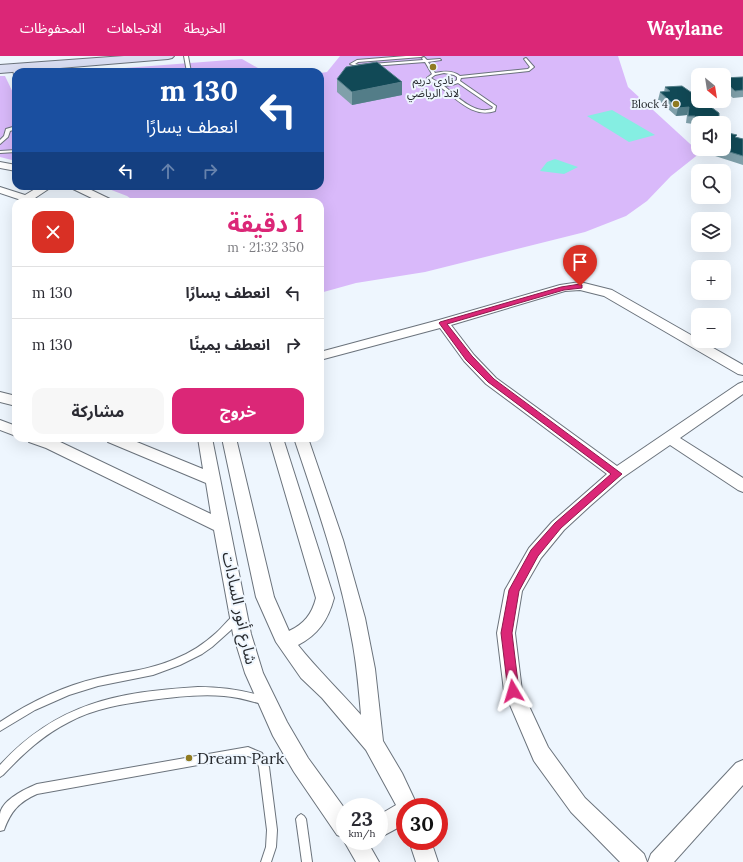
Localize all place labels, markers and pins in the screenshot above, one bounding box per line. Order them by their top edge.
marker: نادي دريم لاند الرياضي [428,62,438,72]
place label: نادي دريم لاند الرياضي [407,73,459,103]
place label: Block 4 [631,97,668,111]
marker: Block 4 [671,99,681,109]
pin [563,245,597,286]
place label: Dream Park [197,748,285,768]
marker: Dream Park [184,753,194,763]

